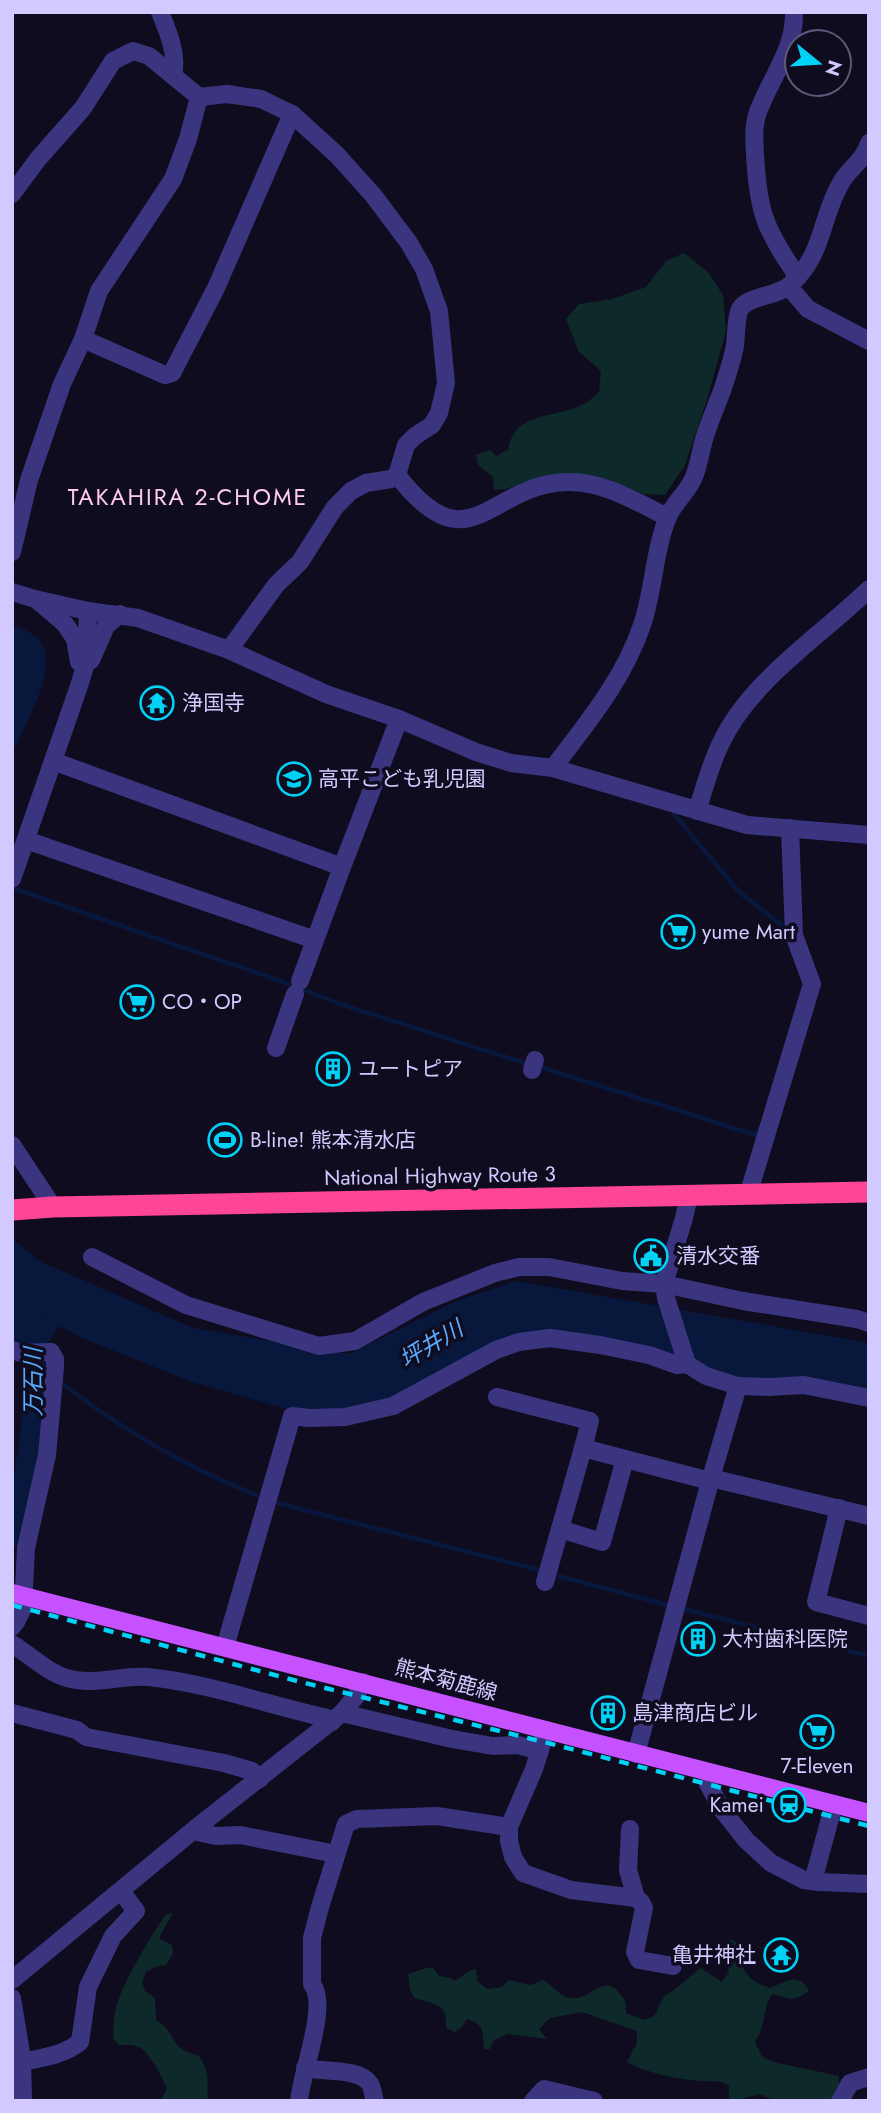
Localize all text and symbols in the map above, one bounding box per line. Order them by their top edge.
north arrow [783,28,853,98]
text: N [819,57,849,79]
district label: TAKAHIRA 2-CHOME [68,480,308,514]
temple icon: 浄国寺 [138,684,176,722]
place label: 浄国寺 [182,688,245,718]
school or university icon: 高平こども乳児園 [275,760,313,798]
place label: 高平こども乳児園 [318,764,486,794]
supermarket icon: yume Mart [659,913,697,951]
place label: yume Mart [702,917,795,947]
supermarket icon: CO・OP [118,983,156,1021]
place label: CO・OP [162,987,242,1017]
building icon: ユートピア [314,1050,352,1088]
place label: ユートピア [358,1054,463,1084]
sports icon: B-line! 熊本清水店 [206,1121,244,1159]
place label: B-line! 熊本清水店 [250,1125,416,1155]
street label: National Highway Route 3 [324,1159,556,1193]
public building icon: 清水交番 [632,1237,670,1275]
place label: 清水交番 [676,1241,760,1271]
water label: 坪井川 [393,1310,472,1376]
water label: 万石川 [16,1345,50,1417]
building icon: 大村歯科医院 [679,1620,717,1658]
place label: 大村歯科医院 [722,1624,848,1654]
street label: 熊本菊鹿線 [391,1652,501,1708]
building icon: 島津商店ビル [589,1694,627,1732]
place label: 島津商店ビル [632,1698,758,1728]
supermarket icon: 7-Eleven [798,1713,836,1751]
place label: 7-Eleven [780,1751,854,1781]
station icon: Kamei [770,1786,808,1824]
place label: Kamei [709,1790,764,1820]
temple icon: 亀井神社 [762,1936,800,1974]
place label: 亀井神社 [672,1940,756,1970]

